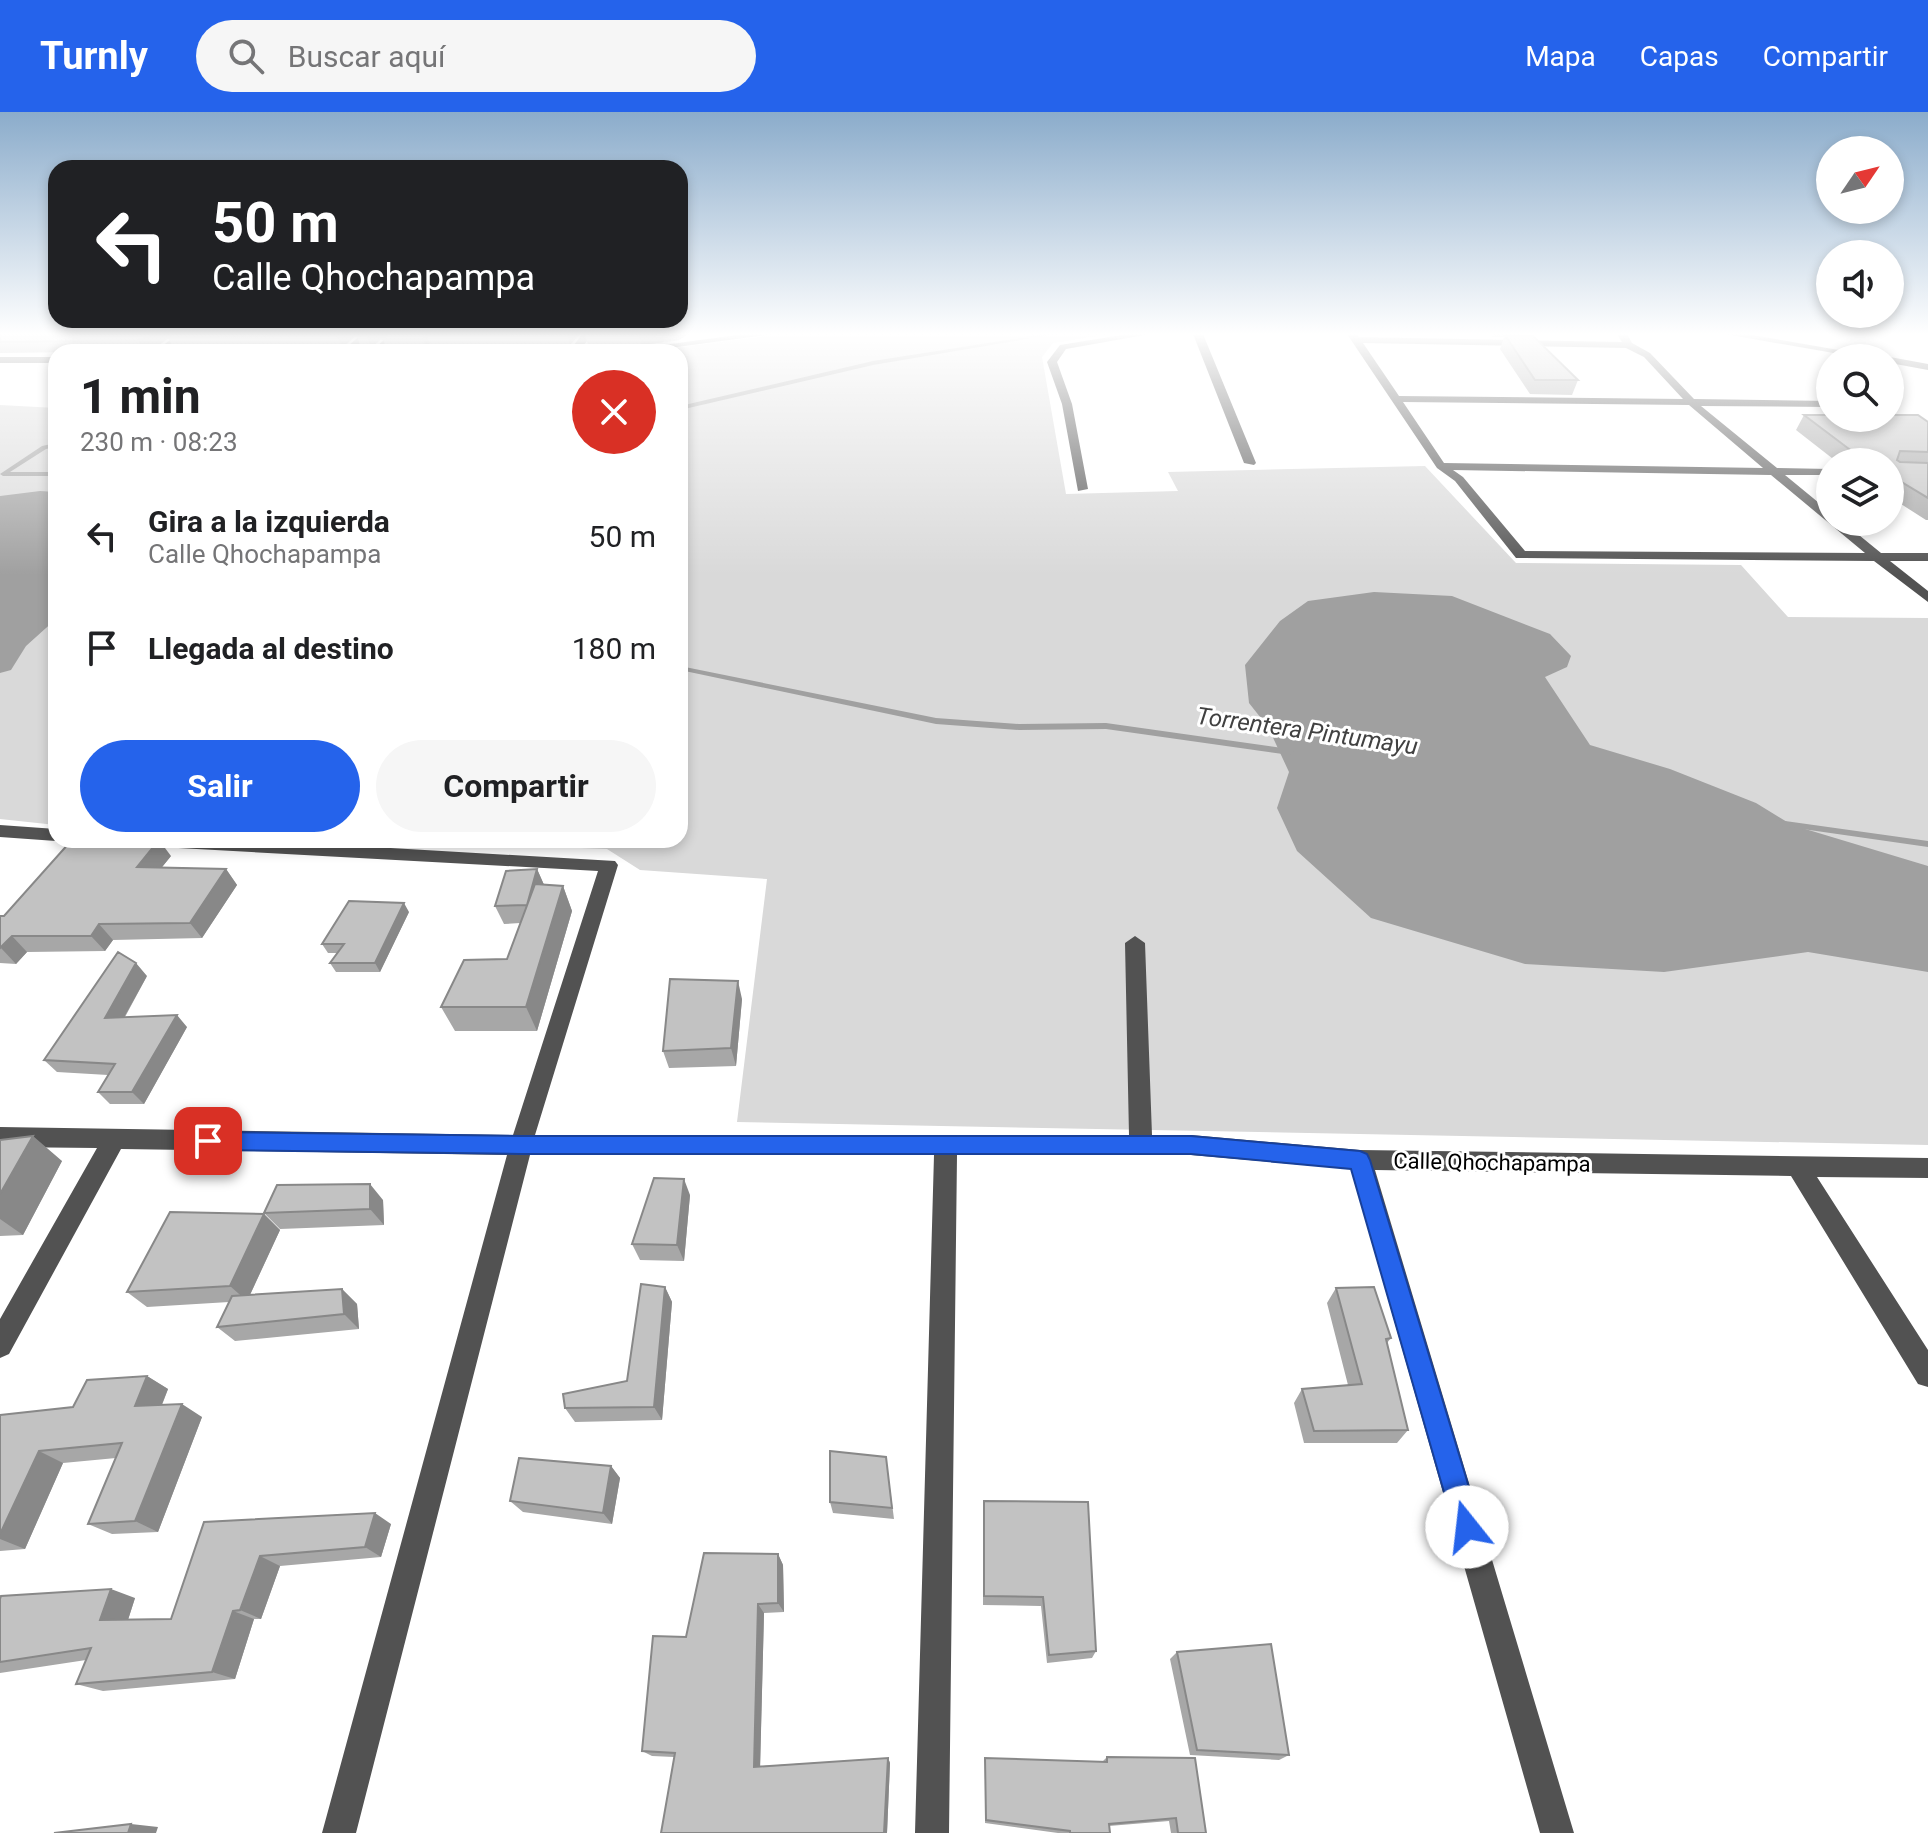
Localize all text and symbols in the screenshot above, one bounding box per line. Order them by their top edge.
search box [196,20,756,92]
text: Turnly [40,34,148,78]
icon: search [224,34,268,78]
text: Buscar aquí [288,39,446,74]
text: Mapa [1525,40,1596,73]
text: Capas [1640,40,1719,73]
text: Compartir [1763,40,1888,73]
north arrow [1816,136,1904,224]
map controls [1816,136,1904,536]
text: 50 m [212,190,339,256]
icon: left [80,192,184,296]
button: sound [1816,240,1904,328]
text: Calle Qhochapampa [212,257,535,299]
button: search [1816,344,1904,432]
text: 1 min [80,368,201,425]
button: close [572,370,656,454]
text: 230 m · 08:23 [80,427,238,457]
button: layers [1816,448,1904,536]
text: Gira a la izquierda [148,504,390,539]
icon: left [80,514,124,558]
text: 50 m [589,519,656,554]
text: Calle Qhochapampa [148,539,381,569]
icon: arrive [80,626,124,670]
text: Llegada al destino [148,631,394,666]
text: 180 m [572,631,656,666]
water label: Torrentera Pintumayu [1195,702,1420,760]
button: Salir [80,740,360,832]
button: Compartir [376,740,656,832]
pin [174,1107,242,1175]
icon: arrive [186,1119,230,1163]
street label: Calle Qhochapampa [1393,1148,1591,1177]
position arrow [1425,1485,1509,1569]

